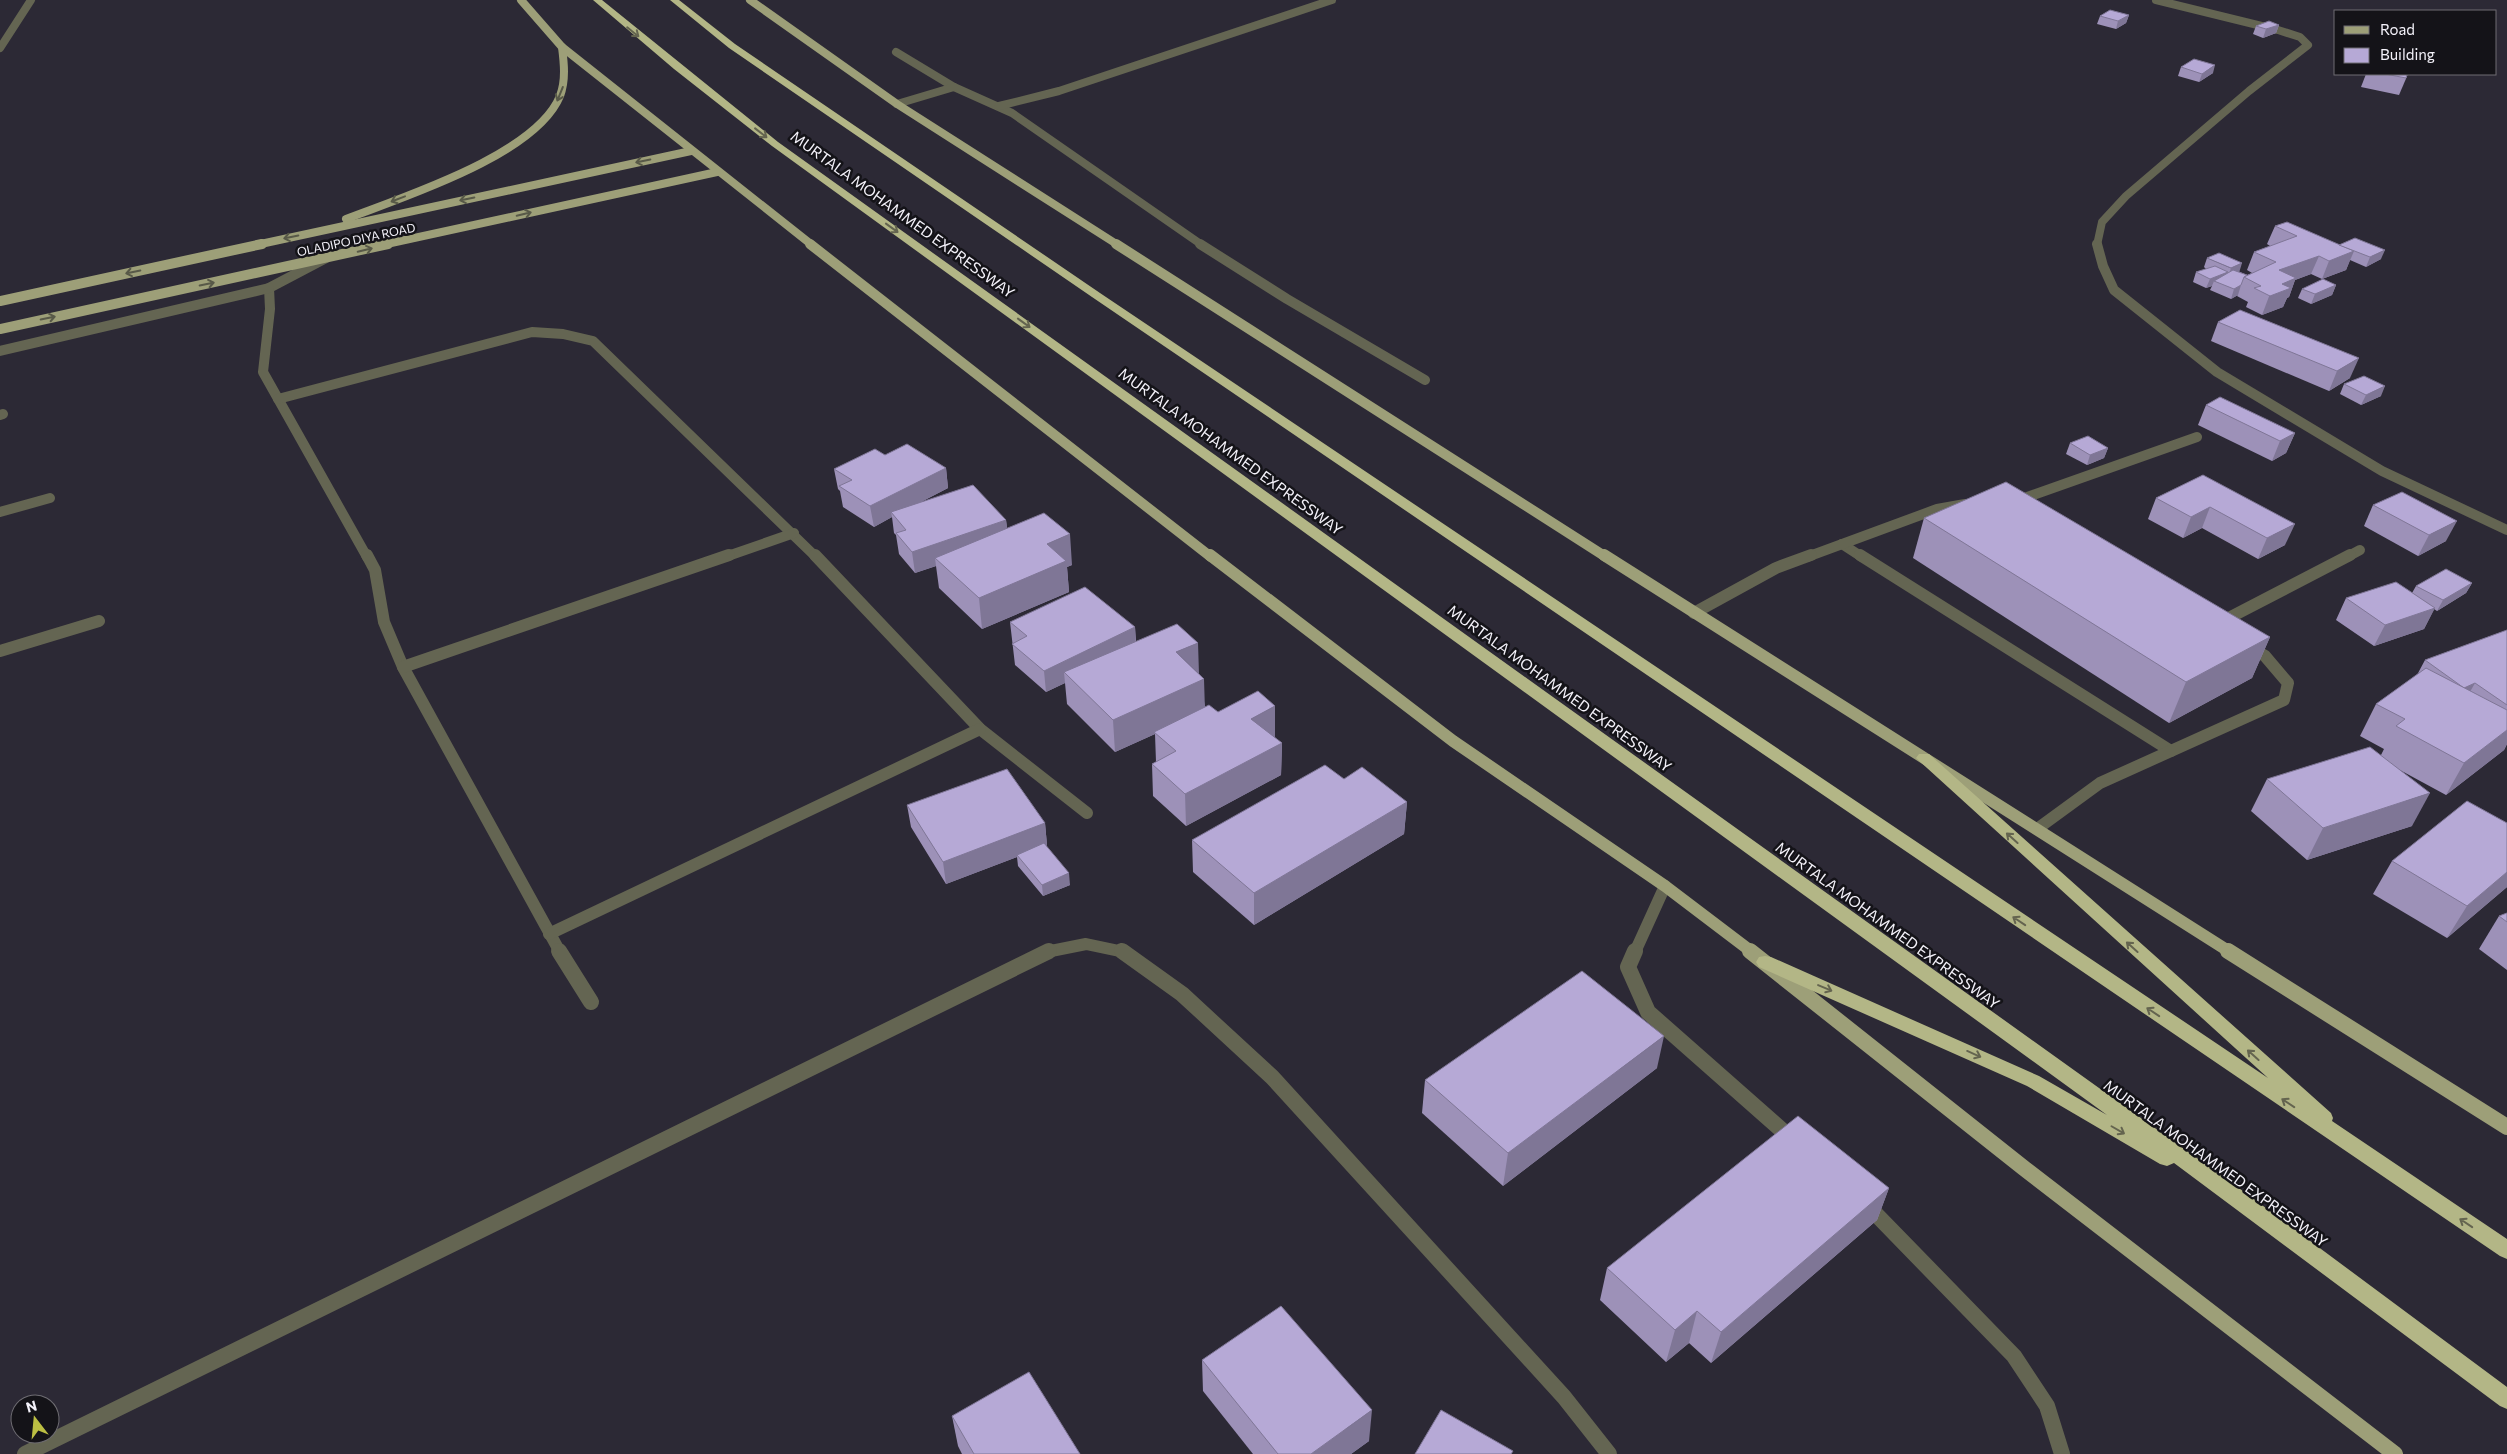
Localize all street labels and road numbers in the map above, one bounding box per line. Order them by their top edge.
street label: MURTALA MOHAMMED EXPRESSWAY [787,127,1019,302]
street label: OLADIPO DIYA ROAD [295,220,417,258]
street label: MURTALA MOHAMMED EXPRESSWAY [1115,364,1347,539]
street label: MURTALA MOHAMMED EXPRESSWAY [1444,601,1676,776]
street label: MURTALA MOHAMMED EXPRESSWAY [1772,838,2004,1013]
street label: MURTALA MOHAMMED EXPRESSWAY [2100,1076,2332,1251]

